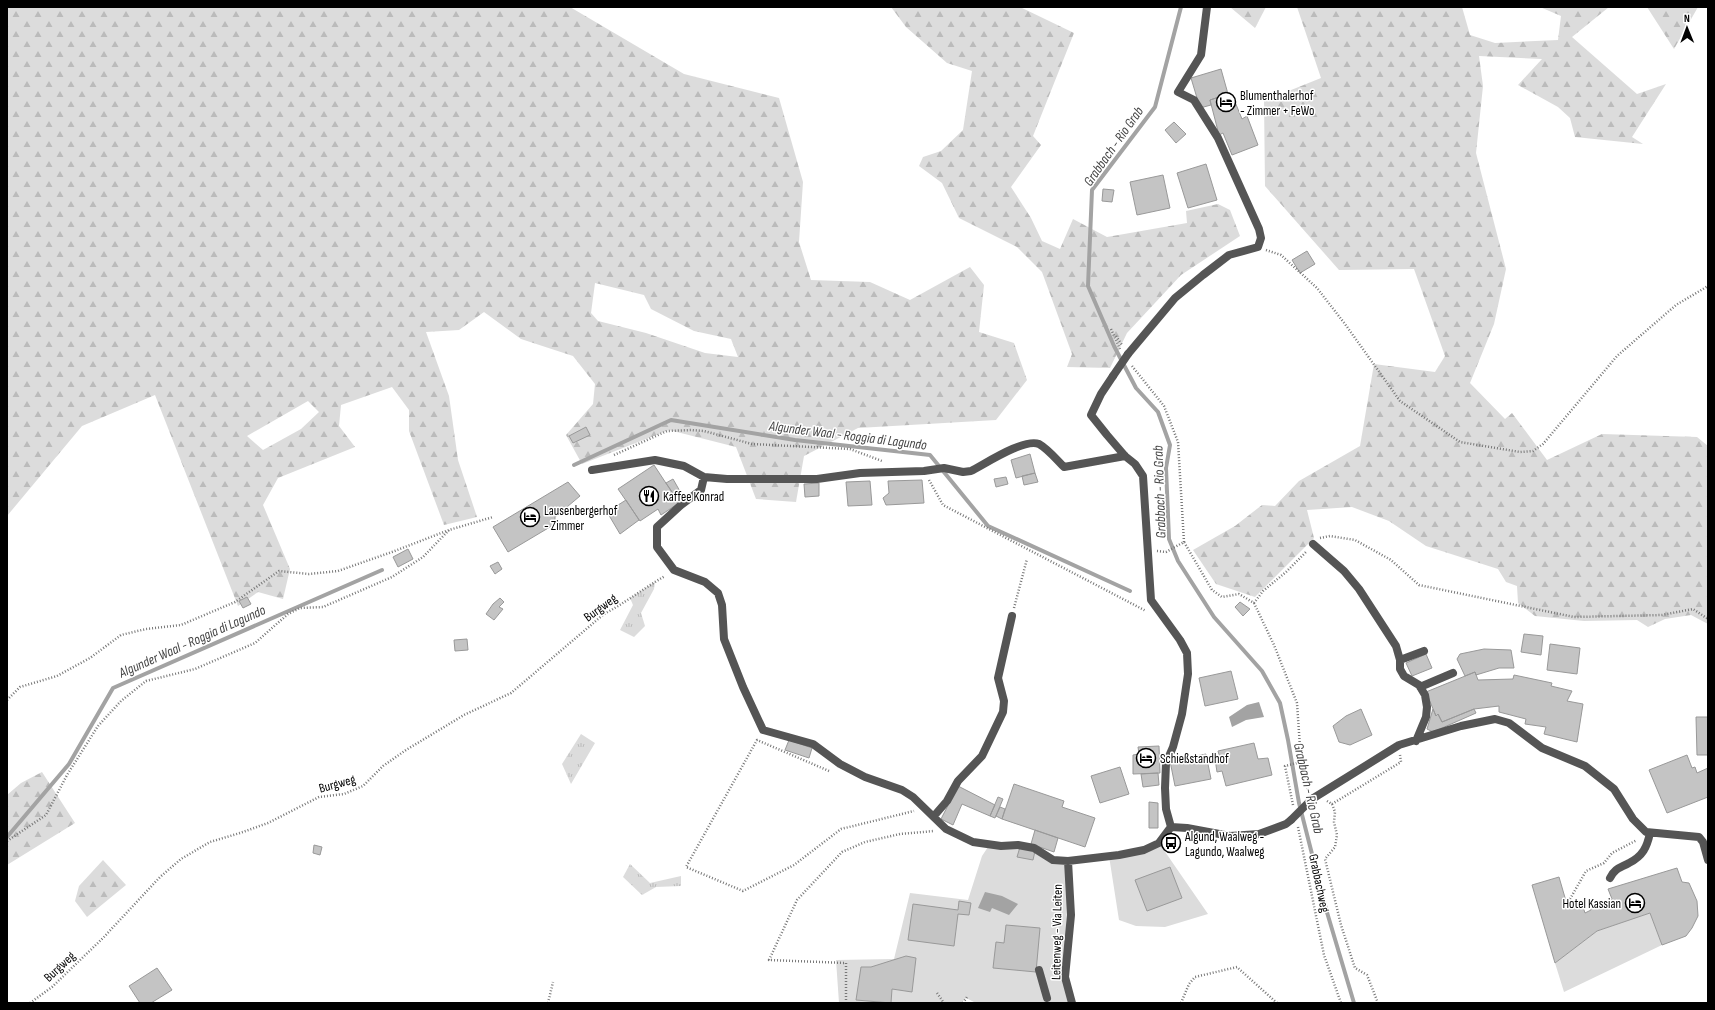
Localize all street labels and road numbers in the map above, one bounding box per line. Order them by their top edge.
street label: Burgweg [581,590,620,625]
street label: Burgweg [317,771,357,797]
street label: Grabbachweg [1305,853,1333,914]
street label: Leitenweg - Via Leiten [1048,884,1066,980]
street label: Burgweg [41,948,79,985]

